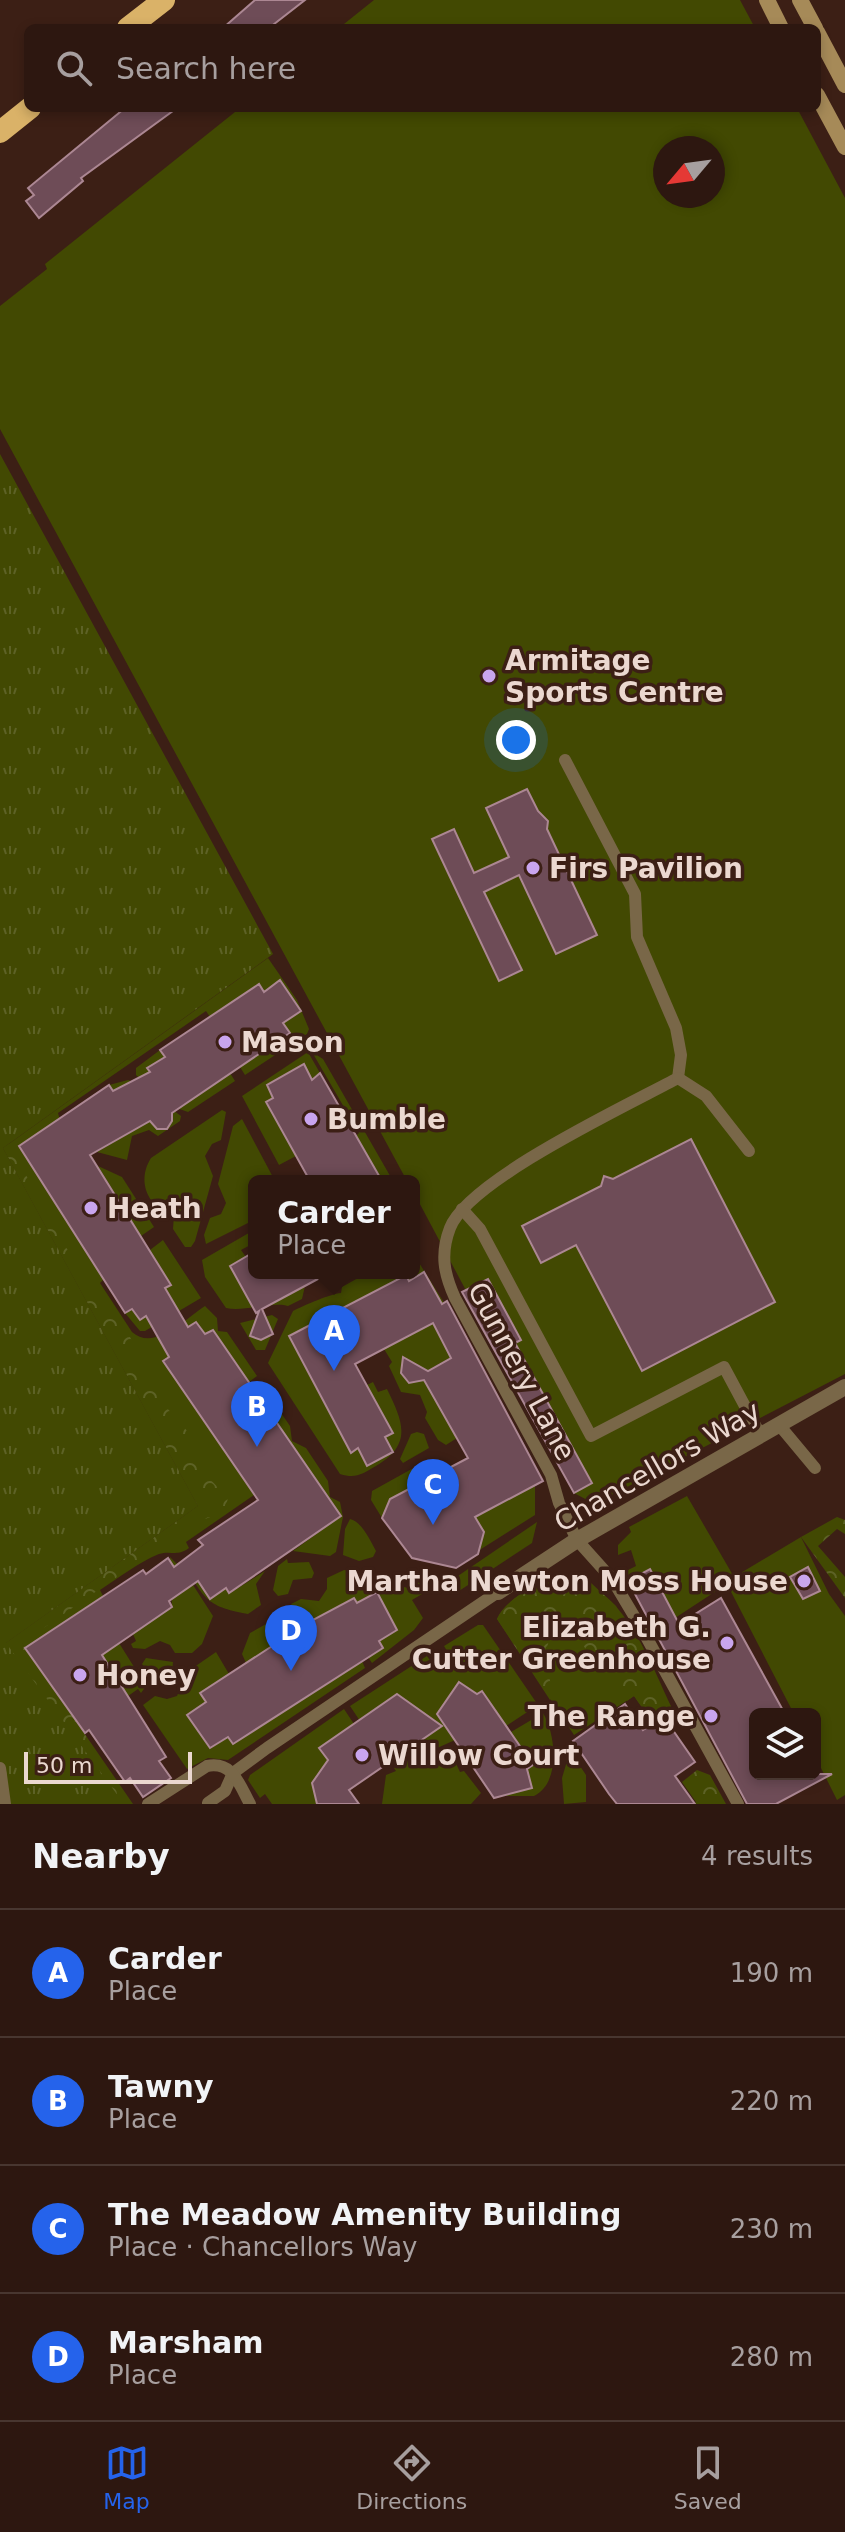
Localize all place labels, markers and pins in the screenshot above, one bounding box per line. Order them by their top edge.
place label: Armitage Sports Centre [505,644,724,709]
marker: Armitage Sports Centre [480,667,498,685]
place label: Firs Pavilion [549,852,743,885]
marker: Firs Pavilion [524,859,542,877]
place label: Mason [241,1026,344,1059]
marker: Mason [216,1033,234,1051]
place label: Bumble [327,1103,446,1136]
marker: Bumble [302,1110,320,1128]
place label: Heath [107,1192,202,1225]
marker: Heath [82,1199,100,1217]
pin: A [308,1305,360,1371]
pin: B [231,1381,283,1447]
pin: C [407,1459,459,1525]
place label: Martha Newton Moss House [346,1565,788,1598]
marker: Martha Newton Moss House [795,1572,813,1590]
pin: D [265,1605,317,1671]
place label: Elizabeth G. Cutter Greenhouse [412,1611,711,1676]
marker: Elizabeth G. Cutter Greenhouse [718,1634,736,1652]
place label: Honey [96,1659,196,1692]
marker: Honey [71,1666,89,1684]
place label: The Range [528,1700,695,1733]
marker: The Range [702,1707,720,1725]
place label: Willow Court [378,1739,579,1772]
marker: Willow Court [353,1746,371,1764]

